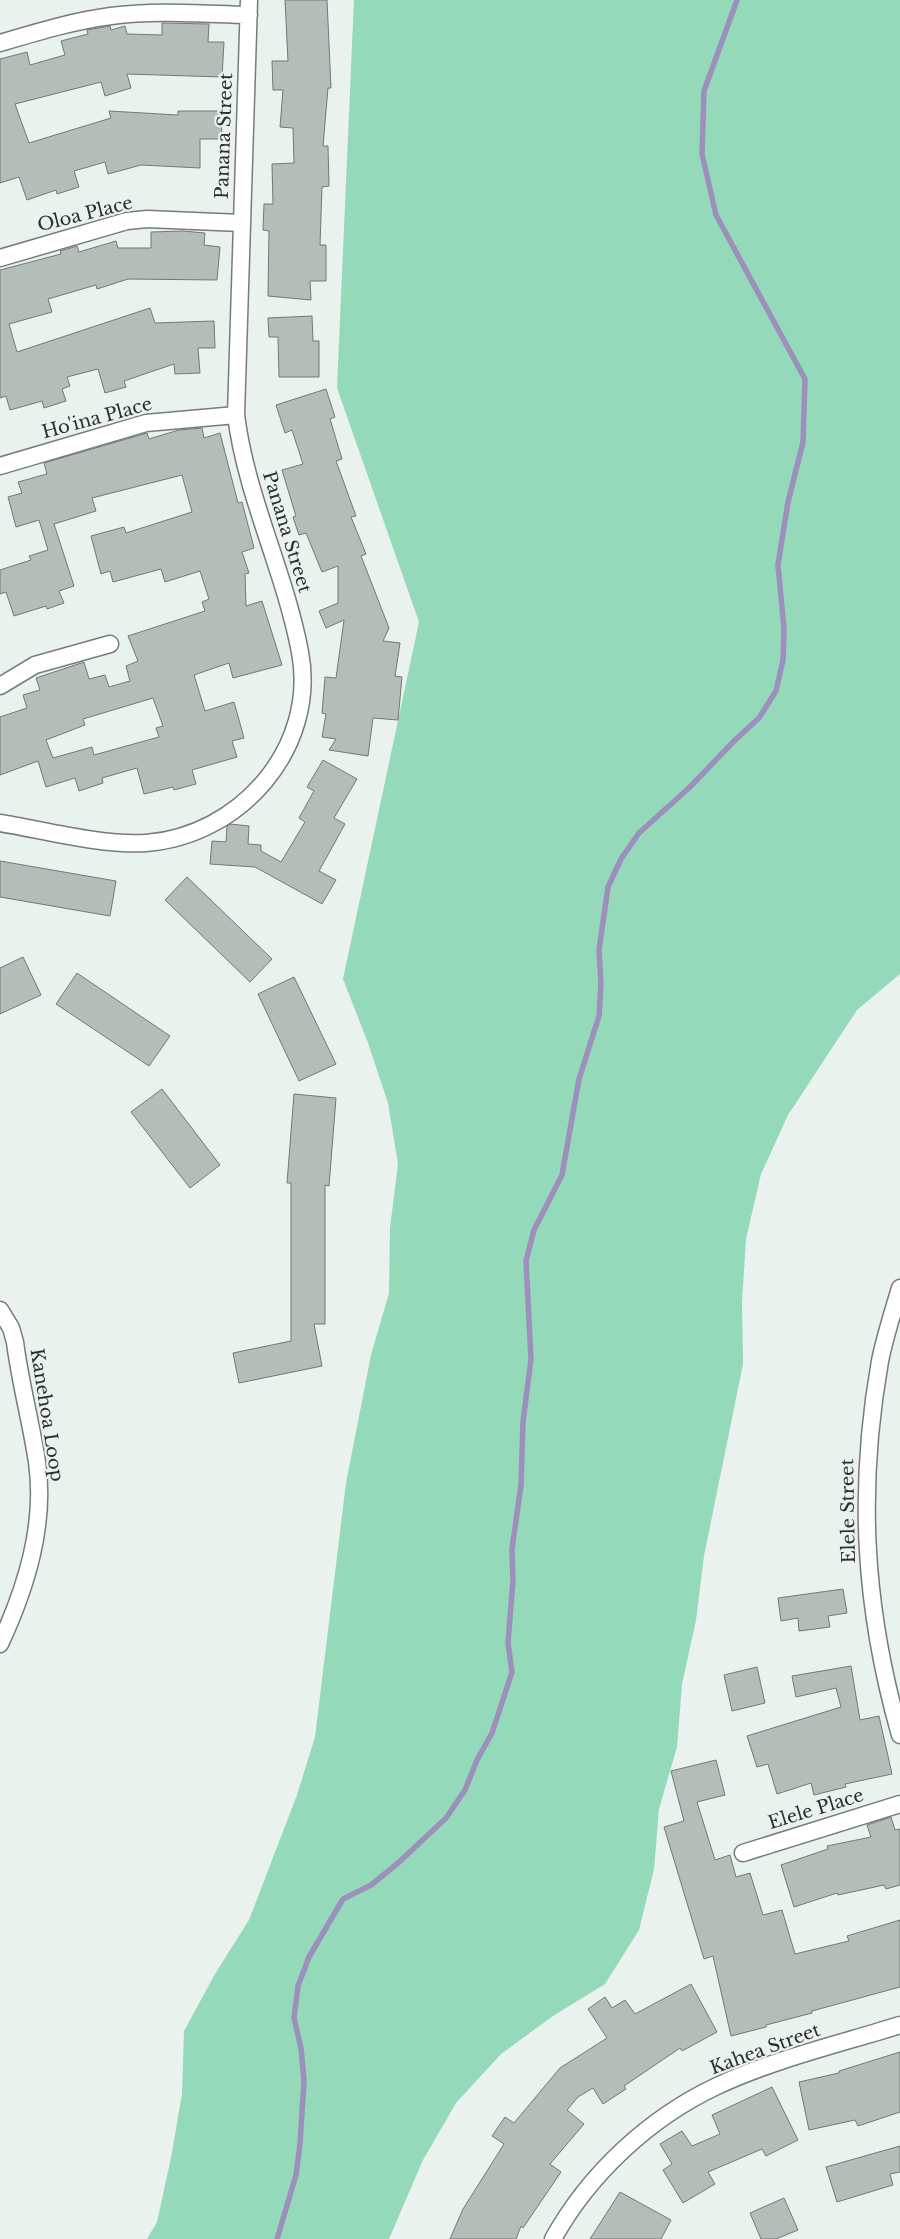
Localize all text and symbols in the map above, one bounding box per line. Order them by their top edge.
street label: Panana Street [211,72,237,199]
street label: Oloa Place [35,192,135,236]
street label: Ho'ina Place [40,393,154,443]
street label: Panana Street [258,469,316,596]
street label: Kanehoa Loop [26,1347,68,1483]
street label: Elele Street [836,1458,860,1564]
street label: Elele Place [766,1784,866,1834]
street label: Kahea Street [707,2019,823,2079]

